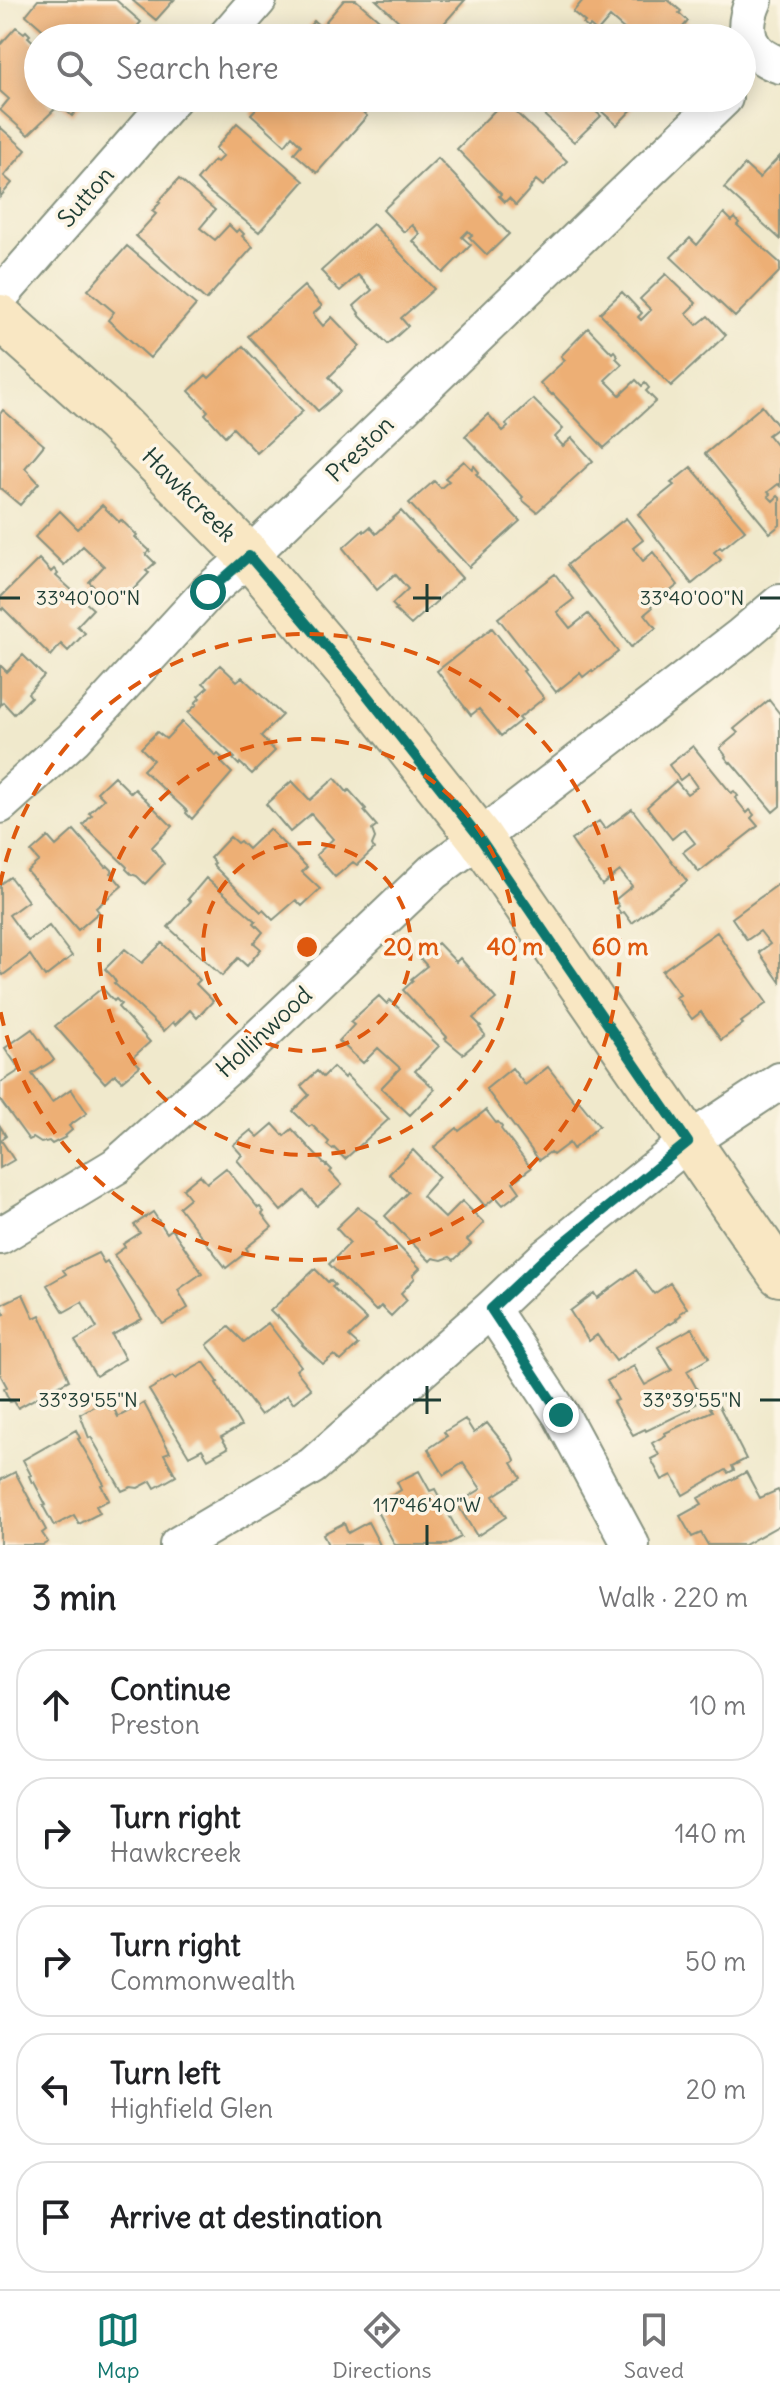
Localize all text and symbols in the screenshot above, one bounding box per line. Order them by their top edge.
search box [24,24,756,112]
icon: search [52,46,96,90]
text: Search here [116,49,279,87]
street label: Sutton [51,160,120,233]
street label: Preston [319,409,400,488]
street label: Hawkcreek [136,441,243,548]
route start [190,574,226,610]
text: 33°40'00"N [36,585,140,610]
text: 33°40'00"N [640,585,744,610]
text: 20 m [383,931,439,961]
text: 40 m [487,931,543,961]
text: 60 m [592,931,648,961]
centre of rings [293,933,321,961]
street label: Hollinwood [209,979,318,1083]
text: 33°39'55"N [38,1387,138,1412]
text: 33°39'55"N [642,1387,742,1412]
route end [543,1397,579,1433]
text: 117°46'40"W [373,1492,481,1517]
text: 3 min [32,1576,117,1619]
text: Walk · 220 m [599,1581,748,1614]
text: Continue [110,1670,231,1708]
icon: ahead [34,1683,78,1727]
text: 10 m [690,1689,746,1722]
text: Preston [110,1708,200,1741]
text: Turn right [110,1798,241,1836]
icon: right [34,1811,78,1855]
text: 140 m [675,1817,746,1850]
text: Hawkcreek [110,1836,241,1869]
text: Turn right [110,1926,241,1964]
icon: right [34,1939,78,1983]
text: 50 m [685,1945,746,1978]
text: Commonwealth [110,1964,295,1997]
text: Turn left [110,2054,221,2092]
icon: left [34,2067,78,2111]
text: 20 m [686,2073,746,2106]
text: Highfield Glen [110,2092,273,2125]
icon: arrive [34,2195,78,2239]
text: Arrive at destination [110,2198,382,2236]
tab: Map [96,2308,140,2384]
tab: Directions [332,2308,432,2384]
tab: Saved [624,2308,684,2384]

